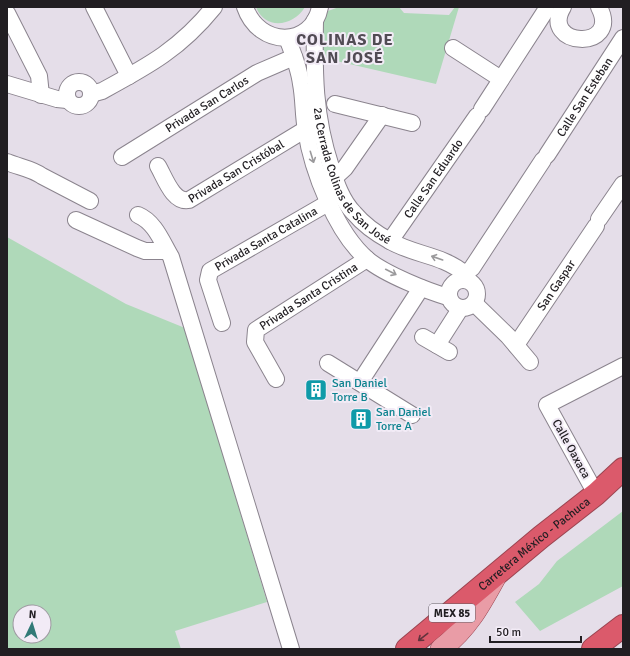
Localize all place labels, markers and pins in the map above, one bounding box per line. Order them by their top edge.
place label: San Daniel Torre B [332,376,387,405]
building icon: San Daniel Torre B [303,377,329,403]
place label: San Daniel Torre A [376,405,431,434]
building icon: San Daniel Torre A [348,406,374,432]

